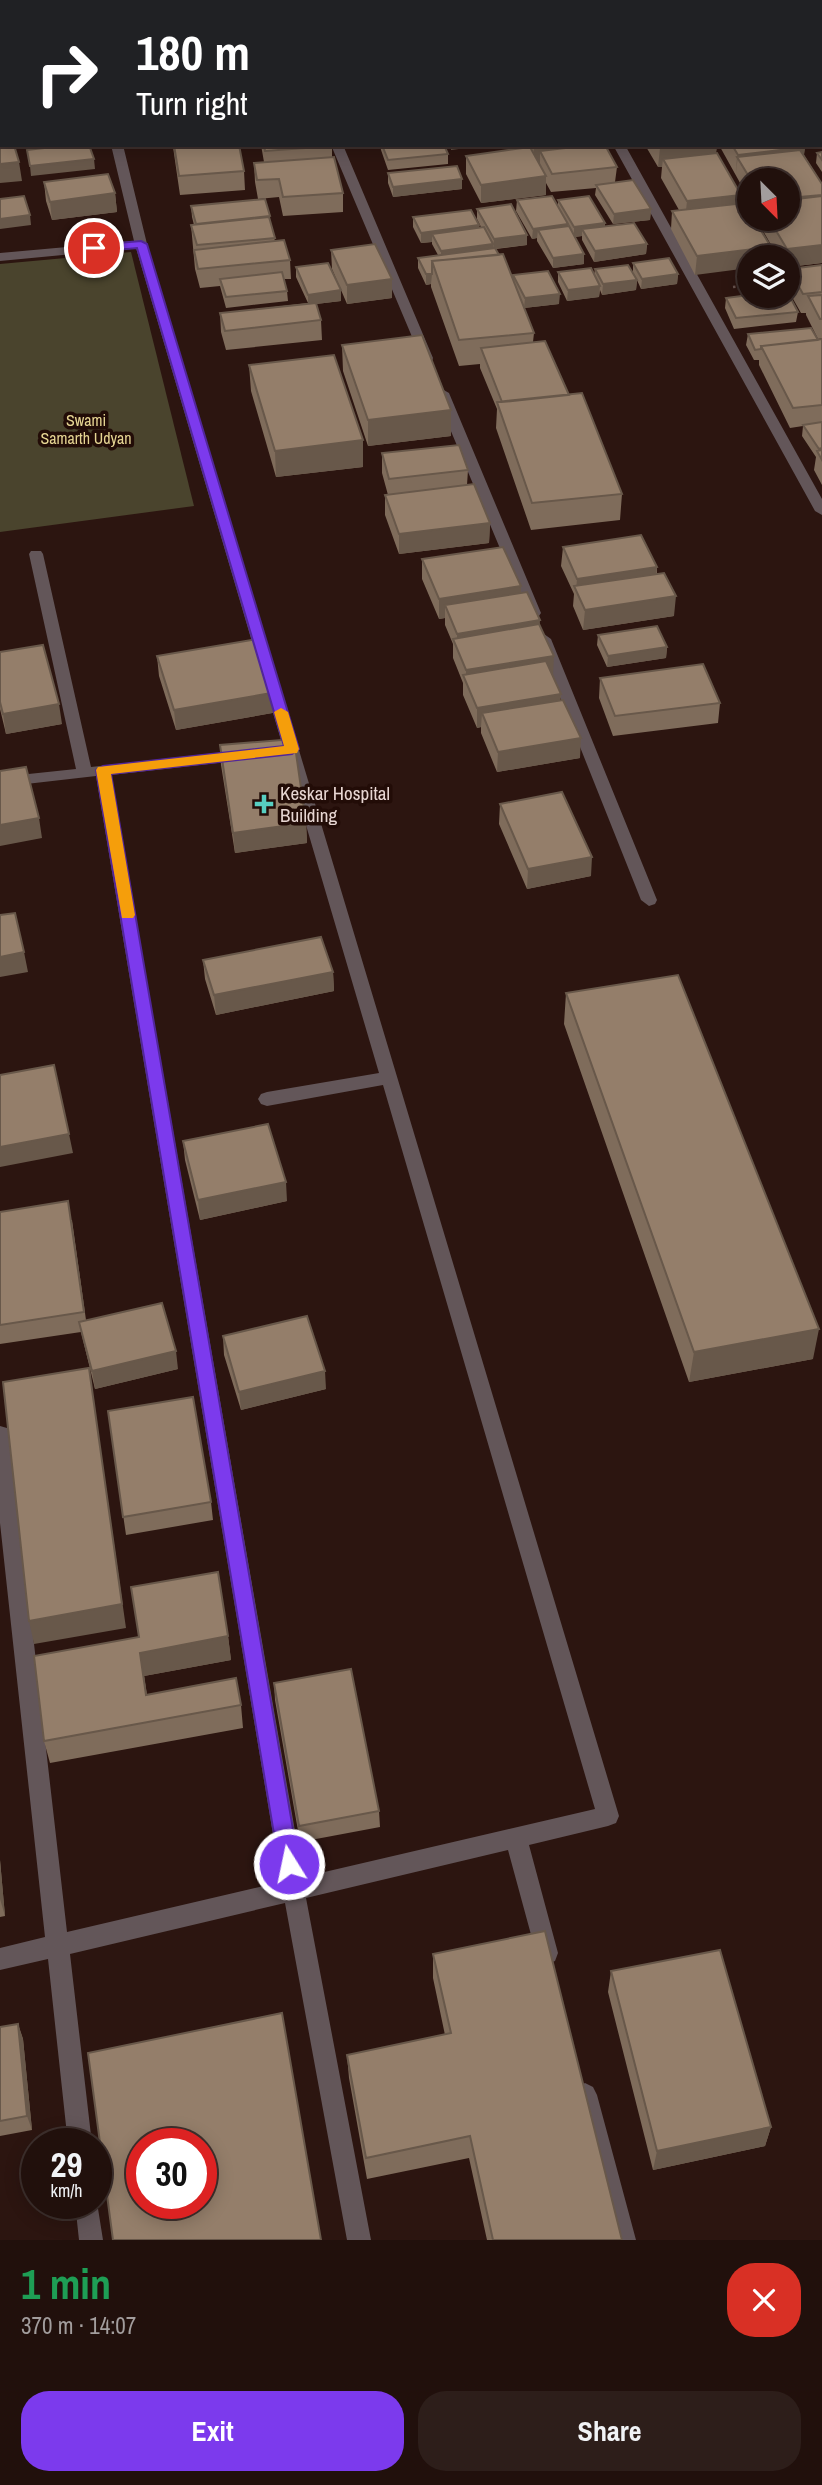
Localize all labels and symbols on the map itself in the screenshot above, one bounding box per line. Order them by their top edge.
north arrow [737,168,800,231]
pin [64,218,124,278]
park label: Swami Samarth Udyan [40,409,132,449]
place label: Keskar Hospital Building [280,780,390,828]
marker: Keskar Hospital Building [254,794,274,814]
position arrow [252,1827,326,1901]
speed limit sign: 30 [126,2128,217,2219]

